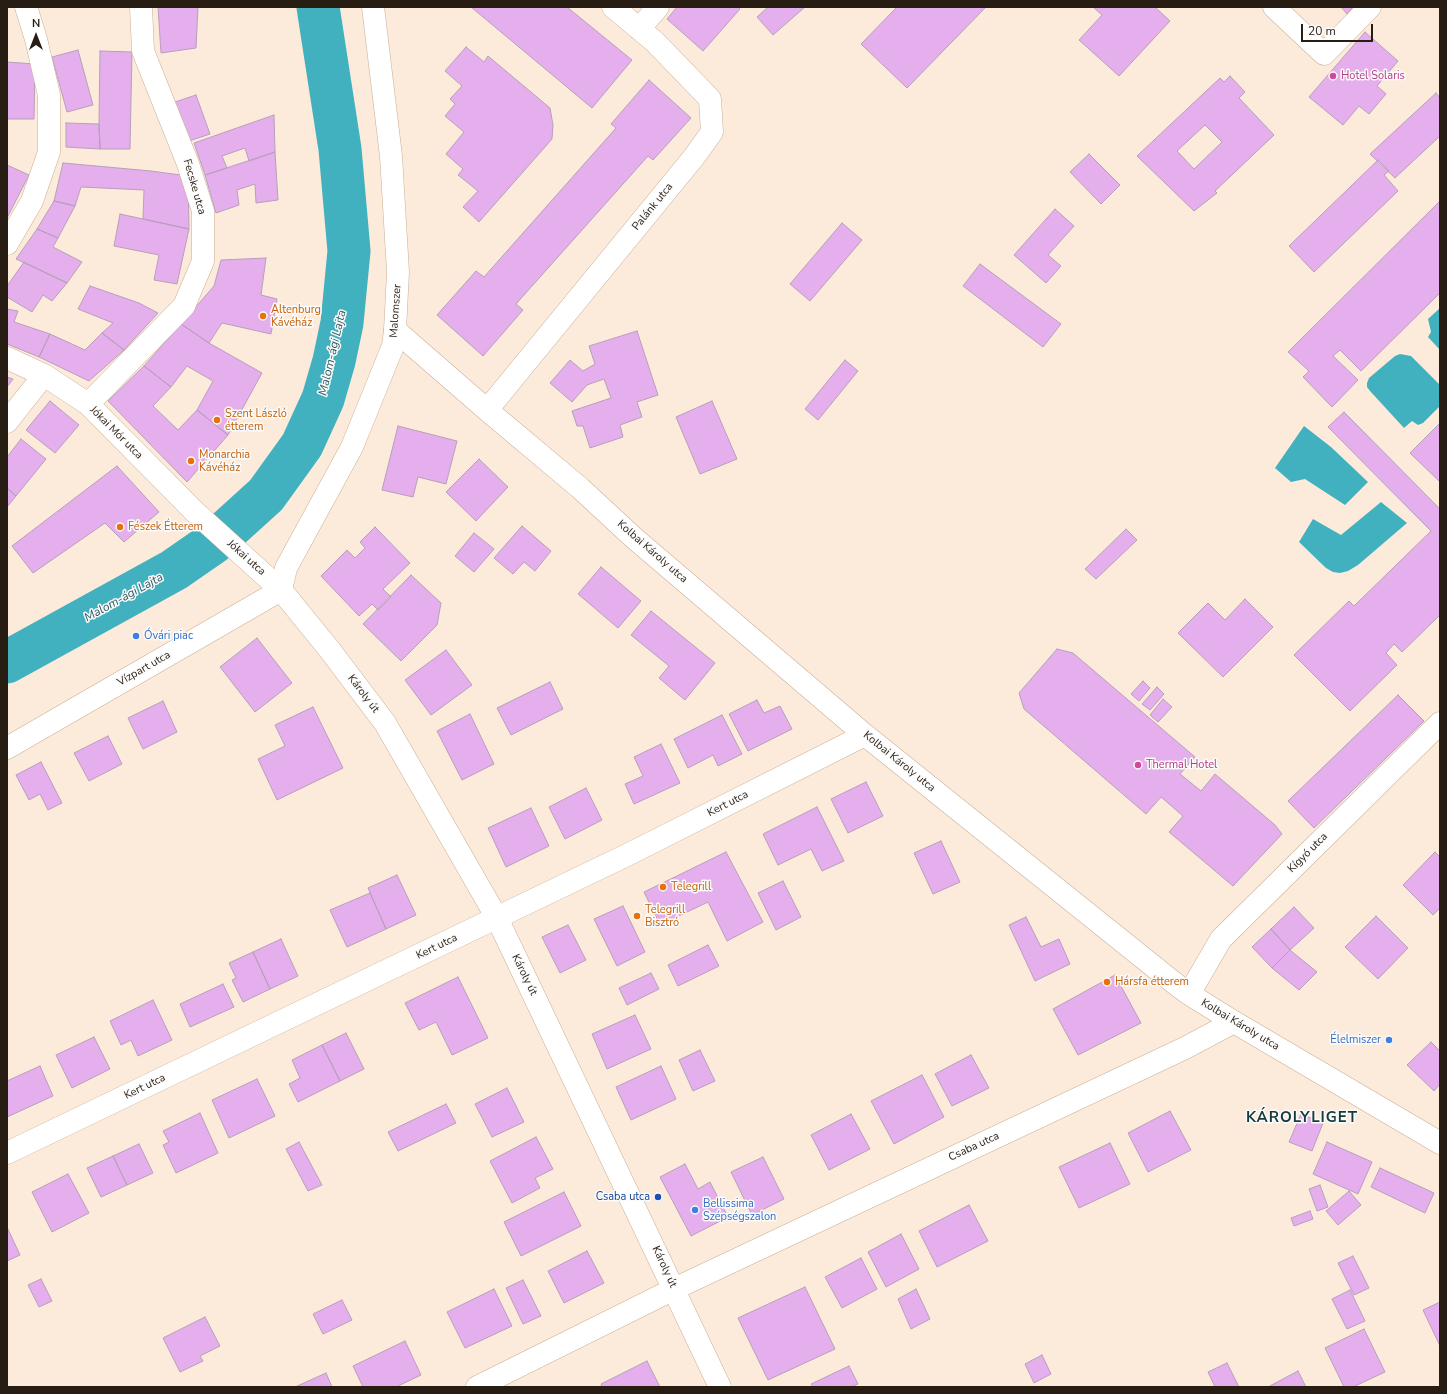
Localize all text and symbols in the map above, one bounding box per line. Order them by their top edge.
north arrow [16,16,56,56]
text: N [32,16,40,31]
scale bar [1303,16,1375,42]
text: 20 m [1308,23,1336,39]
place label: Hotel Solaris [1341,69,1405,83]
marker: Hotel Solaris [1328,71,1338,81]
street label: Fecske utca [180,158,208,216]
street label: Palánk utca [630,181,676,233]
street label: Malomszer [388,284,404,338]
place label: Altenburg Kávéház [271,303,321,329]
water label: Malom-ági Lajta [316,309,350,397]
marker: Altenburg Kávéház [258,311,268,321]
street label: Jókai Mór utca [87,404,145,462]
place label: Szent László étterem [225,407,287,433]
marker: Szent László étterem [212,415,222,425]
place label: Monarchia Kávéház [199,448,250,474]
marker: Monarchia Kávéház [186,456,196,466]
street label: Kolbai Károly utca [614,518,690,586]
place label: Fészek Étterem [128,520,203,534]
marker: Fészek Étterem [115,522,125,532]
street label: Jókai utca [224,537,268,579]
water label: Malom-ági Lajta [82,570,166,626]
place label: Óvári piac [144,629,193,643]
marker: Óvári piac [131,631,141,641]
street label: Vízpart utca [115,648,173,690]
street label: Károly út [344,672,382,716]
street label: Kolbai Károly utca [860,729,938,795]
place label: Thermal Hotel [1146,758,1217,772]
marker: Thermal Hotel [1133,760,1143,770]
street label: Kert utca [705,788,751,820]
street label: Kígyó utca [1285,830,1331,876]
place label: Telegrill [671,880,711,894]
marker: Telegrill [658,882,668,892]
place label: Telegrill Bisztró [645,903,685,929]
marker: Telegrill Bisztró [632,911,642,921]
street label: Kert utca [414,931,460,963]
street label: Károly út [508,952,540,998]
place label: Hársfa étterem [1115,975,1189,989]
marker: Hársfa étterem [1102,977,1112,987]
street label: Kolbai Károly utca [1199,996,1281,1054]
place label: Élelmiszer [1330,1033,1381,1047]
marker: Élelmiszer [1384,1035,1394,1045]
street label: Kert utca [122,1071,168,1103]
district label: KÁROLYLIGET [1246,1109,1358,1127]
street label: Csaba utca [947,1130,1001,1164]
place label: Csaba utca [596,1190,650,1204]
marker: Csaba utca [653,1192,663,1202]
place label: Bellissima Szépségszalon [703,1197,776,1223]
marker: Bellissima Szépségszalon [690,1205,700,1215]
street label: Károly út [649,1244,679,1290]

